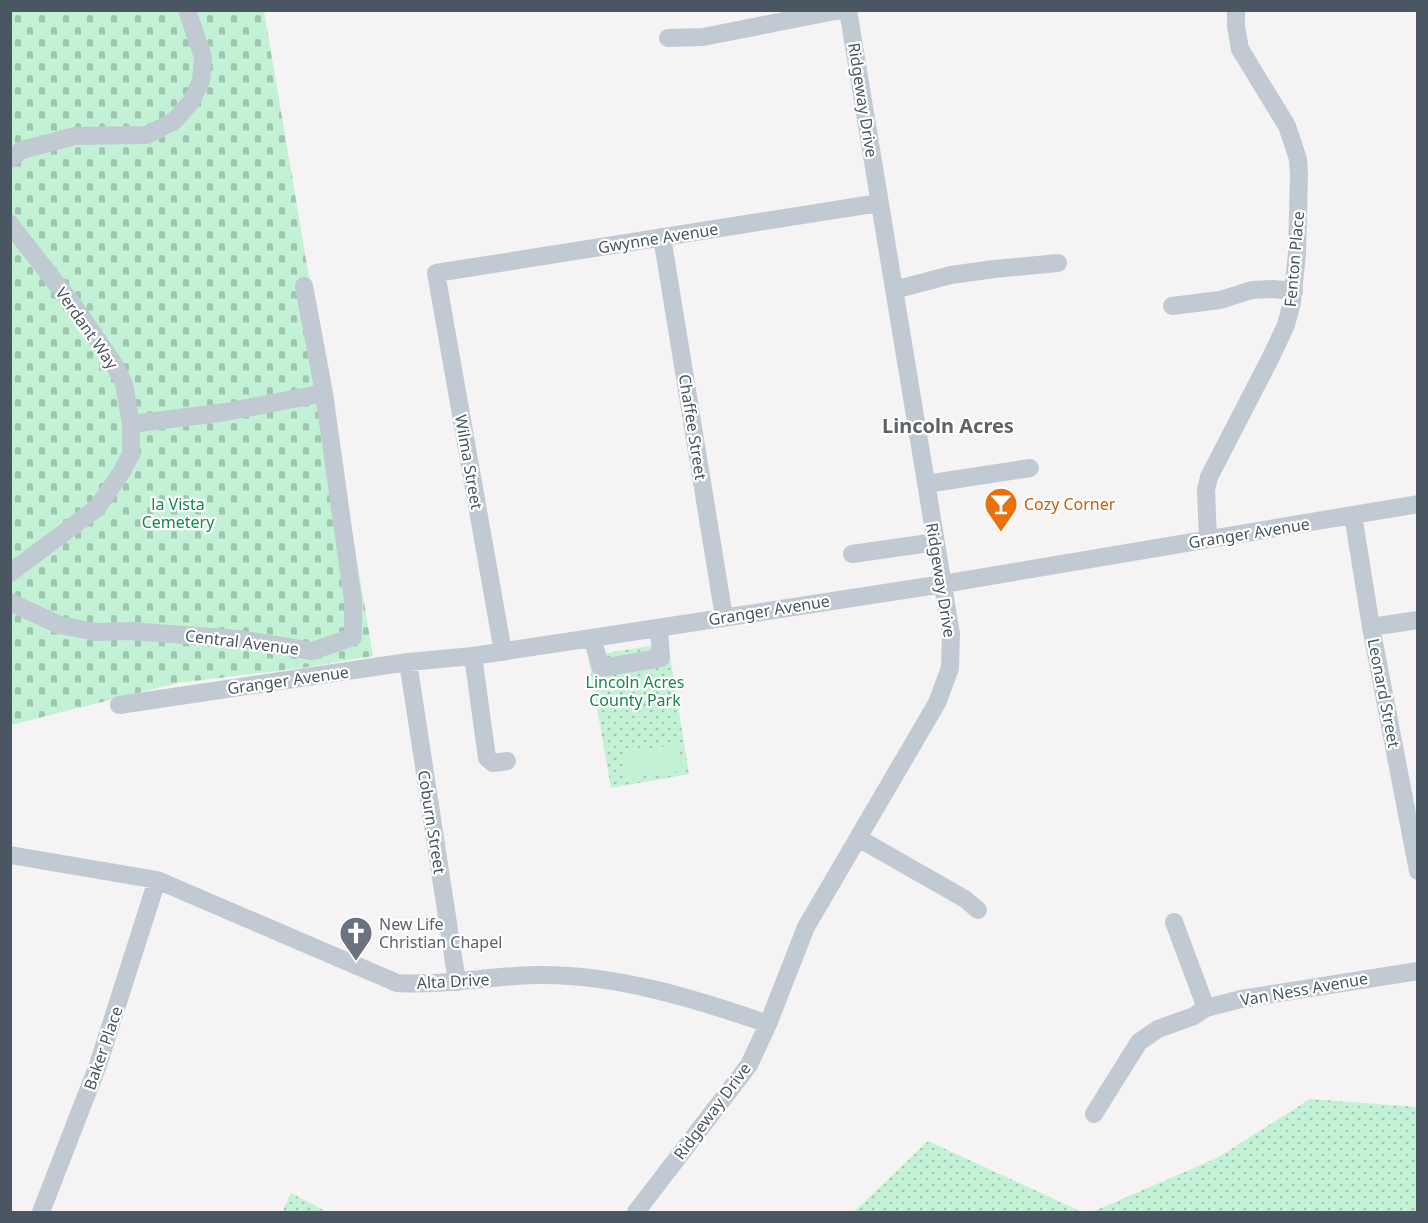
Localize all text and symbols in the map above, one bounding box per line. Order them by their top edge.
street label: Ridgeway Drive [843,41,883,159]
street label: Fenton Place [1279,210,1309,308]
street label: Gwynne Avenue [596,218,720,258]
street label: Verdant Way [51,283,124,374]
street label: Chaffee Street [674,372,712,482]
district label: Lincoln Acres [882,412,1014,439]
street label: Wilma Street [450,413,488,511]
bar icon: Cozy Corner [983,486,1019,533]
park label: la Vista Cemetery [142,493,215,533]
place label: Cozy Corner [1024,493,1116,515]
street label: Granger Avenue [1187,513,1311,553]
street label: Ridgeway Drive [921,521,961,639]
street label: Granger Avenue [707,590,831,630]
street label: Central Avenue [184,624,300,660]
street label: Leonard Street [1363,636,1405,750]
street label: Granger Avenue [226,661,350,699]
park label: Lincoln Acres County Park [586,671,684,711]
street label: Coburn Street [413,768,451,876]
place label: New Life Christian Chapel [379,913,502,953]
church icon: New Life Christian Chapel [338,915,374,962]
street label: Van Ness Avenue [1238,967,1370,1011]
street label: Alta Drive [416,968,490,994]
street label: Baker Place [78,1003,128,1093]
street label: Ridgeway Drive [668,1058,756,1164]

